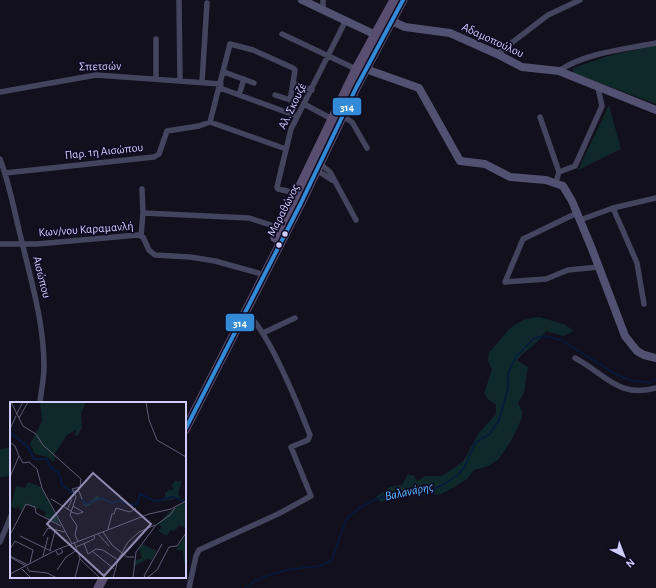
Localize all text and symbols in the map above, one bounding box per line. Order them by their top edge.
street label: Αδαμοπούλου [460,20,526,60]
street label: Σπετσών [79,60,121,72]
street label: Αλ. Σκουζέ [276,81,309,131]
line badge: 314 [332,97,362,116]
text: 314 [340,102,355,113]
street label: Παρ. 1η Αισώπου [64,141,144,161]
street label: Μαραθώνος [265,182,302,238]
street label: Κων/νου Καραμανλή [38,220,134,238]
unlabelled marker [280,229,290,239]
unlabelled marker [274,240,284,250]
street label: Αισώπου [31,255,53,299]
line badge: 314 [225,313,255,332]
text: 314 [233,318,248,329]
inset map [10,402,186,578]
water label: Βαλανάρης [384,480,435,503]
north arrow [604,536,644,576]
text: N [624,556,637,570]

